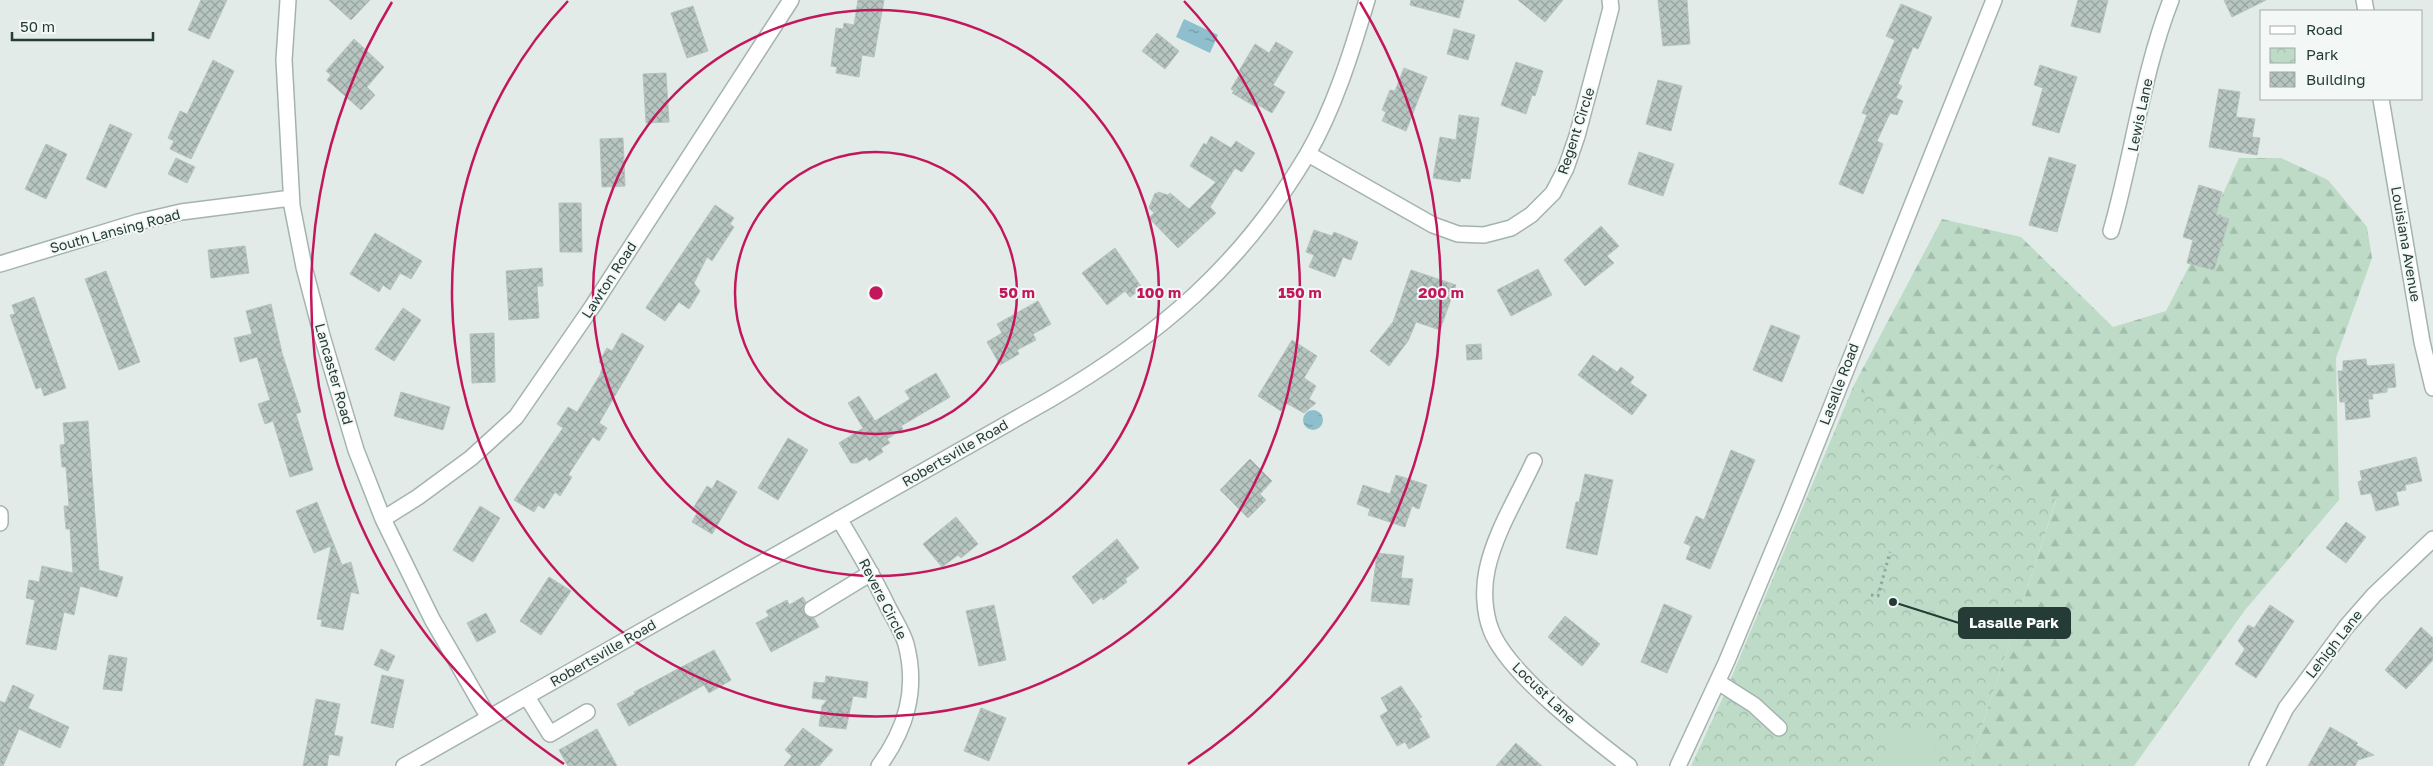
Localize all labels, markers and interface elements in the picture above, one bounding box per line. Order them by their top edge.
scale bar [12,10,154,42]
legend [2260,10,2423,100]
text: 50 m [20,17,55,35]
text: Road [2306,20,2343,38]
text: Park [2306,45,2339,63]
text: Building [2306,70,2366,88]
street label: Lewis Lane [2123,77,2156,153]
street label: Regent Circle [1553,85,1598,177]
street label: Louisiana Avenue [2388,185,2425,303]
street label: South Lansing Road [48,205,182,256]
street label: Lawton Road [578,238,640,321]
text: 50 m [999,283,1035,301]
text: 100 m [1137,283,1181,301]
text: 150 m [1278,283,1322,301]
text: 200 m [1418,283,1464,301]
centre of rings [867,284,885,302]
street label: Lancaster Road [312,321,357,426]
street label: Lasalle Road [1815,341,1862,427]
street label: Robertsville Road [899,415,1011,490]
street label: Revere Circle [856,555,911,642]
street label: Lehigh Lane [2302,606,2365,681]
callout: Lasalle Park [1959,608,2070,638]
text: Lasalle Park [1969,613,2059,631]
street label: Robertsville Road [547,615,659,690]
street label: Locust Lane [1509,658,1580,727]

